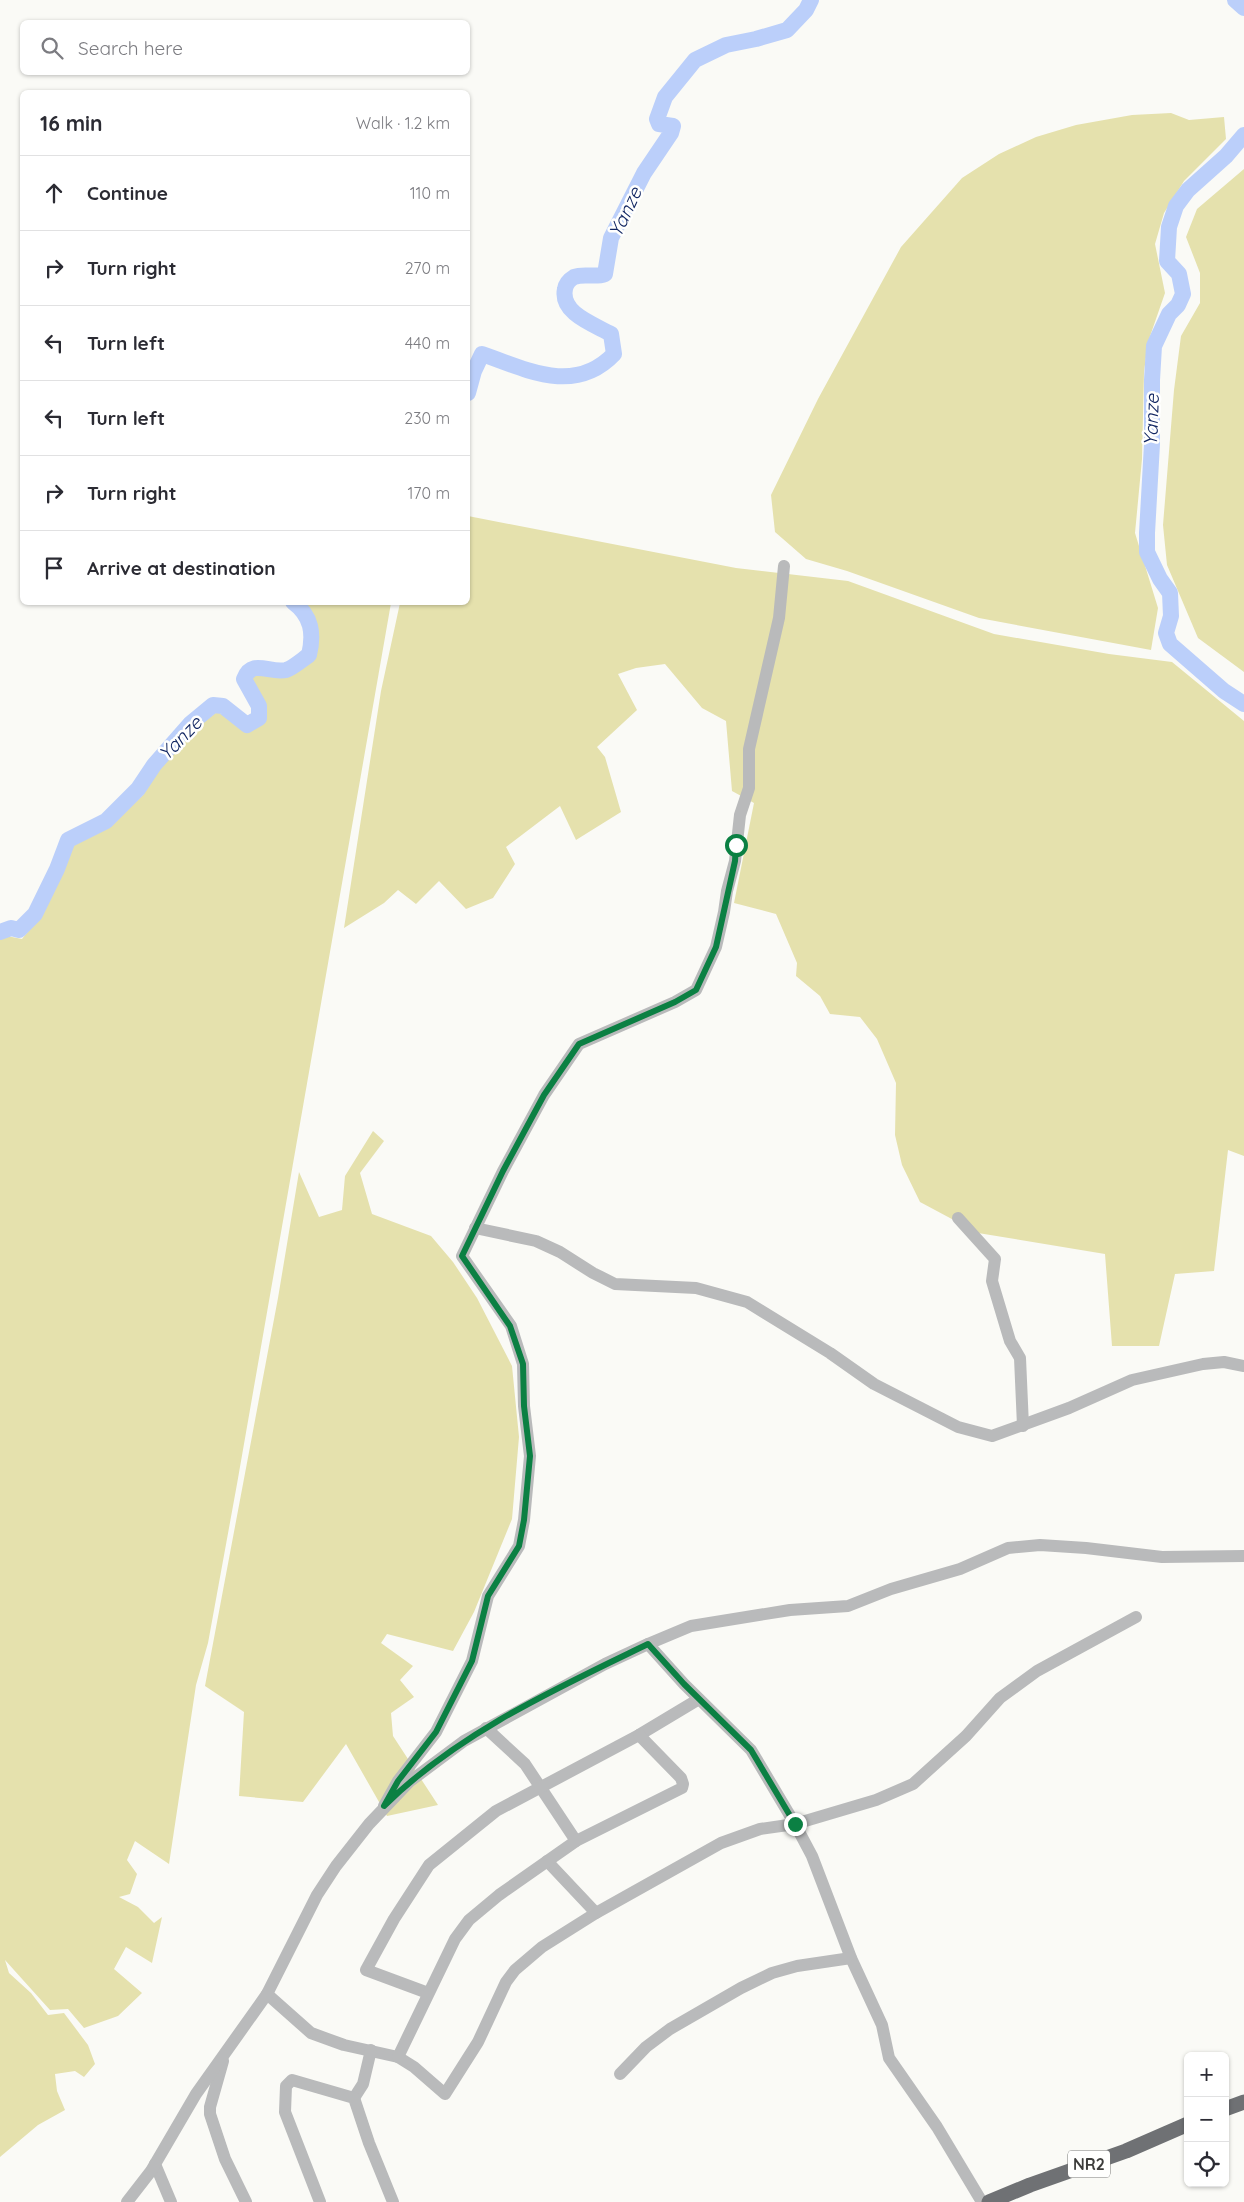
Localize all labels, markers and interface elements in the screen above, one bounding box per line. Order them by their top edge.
search box [20,20,470,75]
icon: search [38,34,66,62]
text: Search here [78,36,183,60]
text: 16 min [40,110,103,136]
text: Walk · 1.2 km [356,113,450,133]
icon: ahead [40,179,68,207]
text: Continue [87,181,168,205]
water label: Yanze [603,182,647,241]
text: 110 m [410,183,450,203]
icon: right [40,254,68,282]
text: Turn right [87,256,176,280]
text: 270 m [405,258,450,278]
icon: left [40,329,68,357]
text: Turn left [87,331,165,355]
text: 440 m [405,333,450,353]
water label: Yanze [1138,392,1164,446]
icon: left [40,404,68,432]
text: Turn left [87,406,165,430]
text: 230 m [404,408,450,428]
icon: right [40,479,68,507]
text: Turn right [87,481,176,505]
text: 170 m [407,483,450,503]
icon: arrive [40,554,68,582]
text: Arrive at destination [87,556,276,580]
water label: Yanze [153,710,208,765]
route start [725,834,748,857]
route end [784,1813,807,1836]
map controls [1184,2052,1229,2187]
button: + [1184,2052,1229,2097]
button: − [1184,2097,1229,2142]
button: locate [1184,2142,1229,2187]
road number: NR2 [1068,2150,1110,2178]

